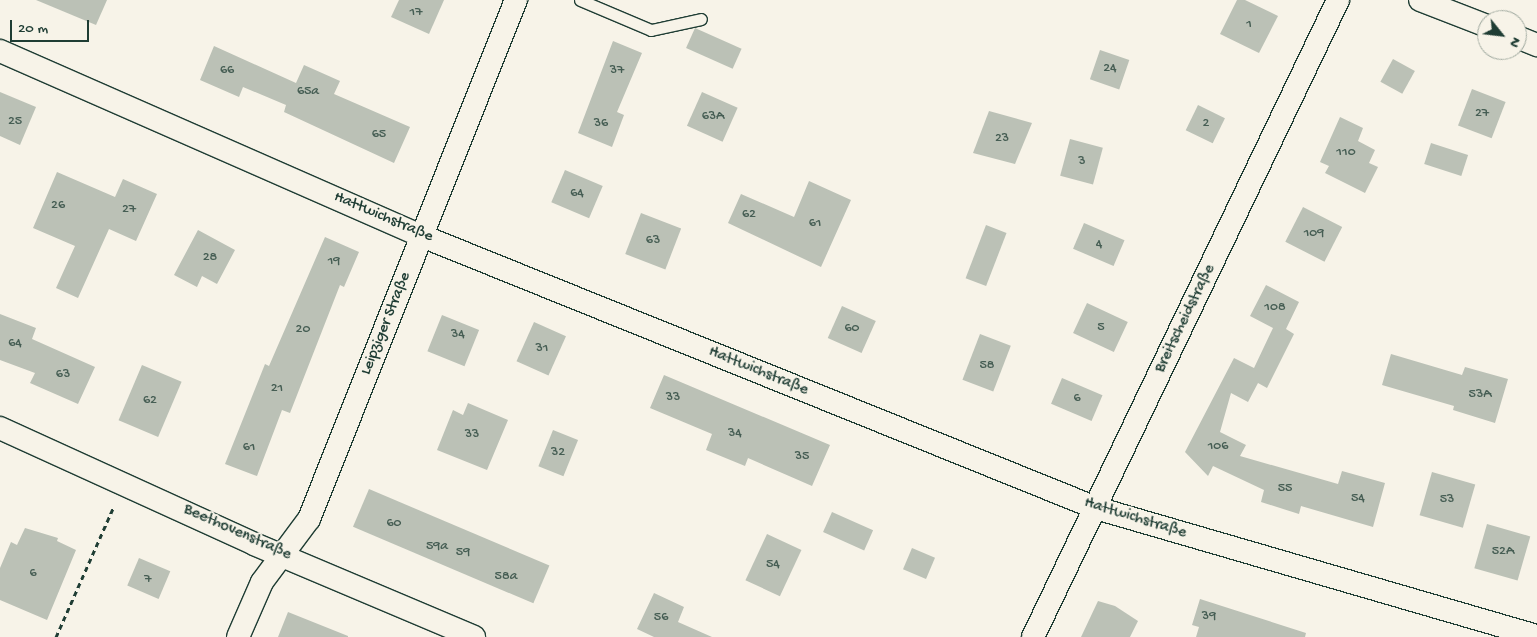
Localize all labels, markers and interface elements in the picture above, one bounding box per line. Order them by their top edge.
house number: 17 [410,5,422,21]
scale bar [12,10,91,42]
north arrow [1477,10,1527,60]
house number: 1 [1246,17,1252,33]
text: 20 m [18,20,48,38]
text: N [1505,34,1524,50]
house number: 24 [1103,61,1117,77]
house number: 66 [220,63,234,79]
house number: 37 [610,63,624,79]
house number: 65a [297,84,319,100]
house number: 27 [1475,106,1489,122]
house number: 63A [702,109,724,125]
house number: 25 [8,114,22,130]
house number: 36 [594,116,608,132]
house number: 2 [1203,116,1209,132]
house number: 65 [372,127,386,143]
house number: 23 [995,131,1009,147]
house number: 110 [1336,145,1356,161]
house number: 3 [1078,154,1086,170]
house number: 64 [570,186,584,202]
street label: Hattwichstraße [330,188,436,248]
house number: 26 [51,198,65,214]
house number: 27 [122,202,136,218]
house number: 62 [742,207,756,223]
house number: 61 [809,216,821,232]
house number: 109 [1304,226,1324,242]
house number: 63 [646,233,660,249]
house number: 4 [1096,237,1102,253]
house number: 28 [203,250,217,266]
house number: 19 [328,254,340,270]
street label: Breitscheidstraße [1151,262,1221,376]
street label: Leipziger Straße [358,270,416,378]
house number: 108 [1264,300,1286,316]
house number: 5 [1097,320,1105,336]
house number: 60 [844,321,860,337]
house number: 20 [296,322,310,338]
house number: 34 [451,327,465,343]
house number: 64 [8,336,22,352]
house number: 31 [536,341,548,357]
street label: Hattwichstraße [705,343,811,401]
house number: 58 [979,358,995,374]
house number: 63 [56,367,70,383]
house number: 21 [271,381,283,397]
house number: 53A [1469,387,1491,403]
house number: 33 [666,390,680,406]
house number: 6 [1073,391,1081,407]
house number: 62 [143,393,157,409]
house number: 34 [728,426,742,442]
house number: 33 [465,427,479,443]
house number: 106 [1208,439,1228,455]
house number: 61 [243,440,255,456]
house number: 32 [551,445,565,461]
house number: 35 [795,449,809,465]
house number: 55 [1278,481,1292,497]
house number: 54 [1351,491,1365,507]
house number: 53 [1440,492,1454,508]
street label: Hattwichstraße [1082,494,1188,544]
street label: Beethovenstraße [180,501,294,565]
house number: 60 [386,516,402,532]
house number: 59a [426,539,448,555]
house number: 52A [1492,544,1514,560]
house number: 59 [456,545,470,561]
house number: 54 [766,557,780,573]
house number: 6 [29,566,37,582]
house number: 58a [495,569,517,585]
house number: 7 [144,572,152,588]
house number: 39 [1202,609,1216,625]
house number: 56 [654,610,668,626]

